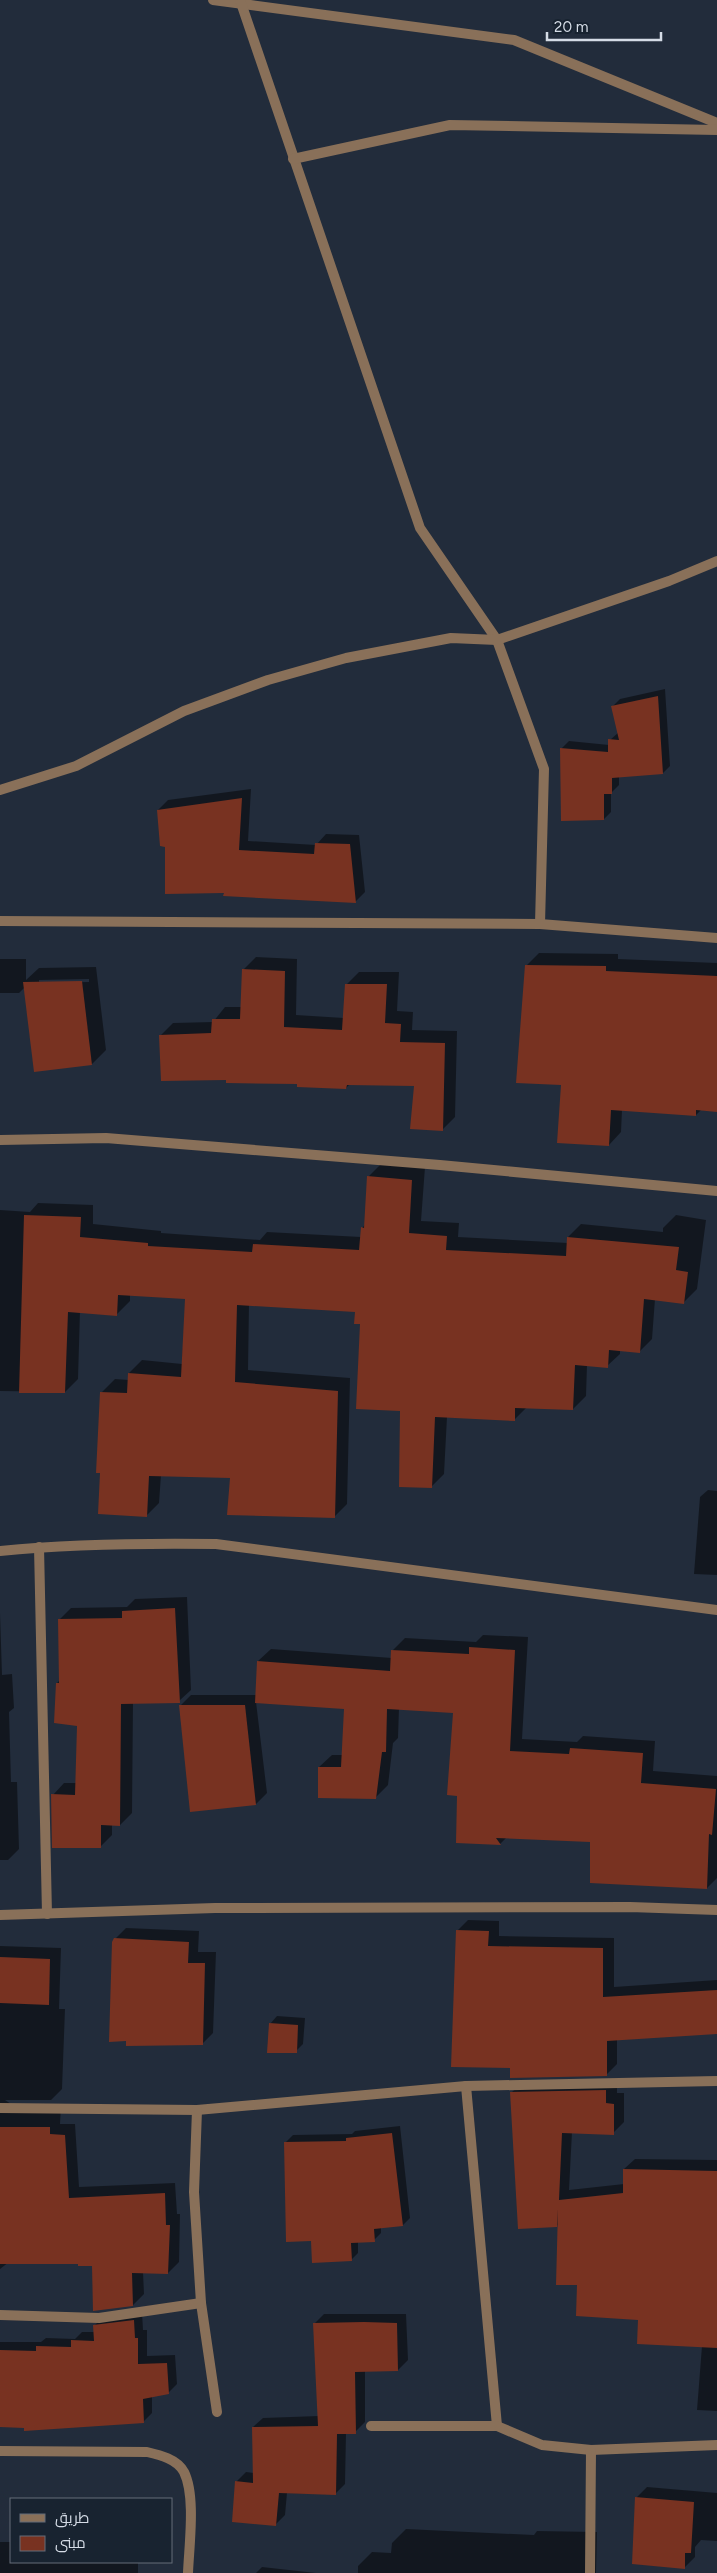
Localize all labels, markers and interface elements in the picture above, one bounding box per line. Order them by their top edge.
scale bar [547,10,661,42]
text: 20 m [554,18,588,36]
legend [10,2498,172,2563]
text: طريق [55,2509,89,2528]
text: مبنى [55,2534,86,2553]

